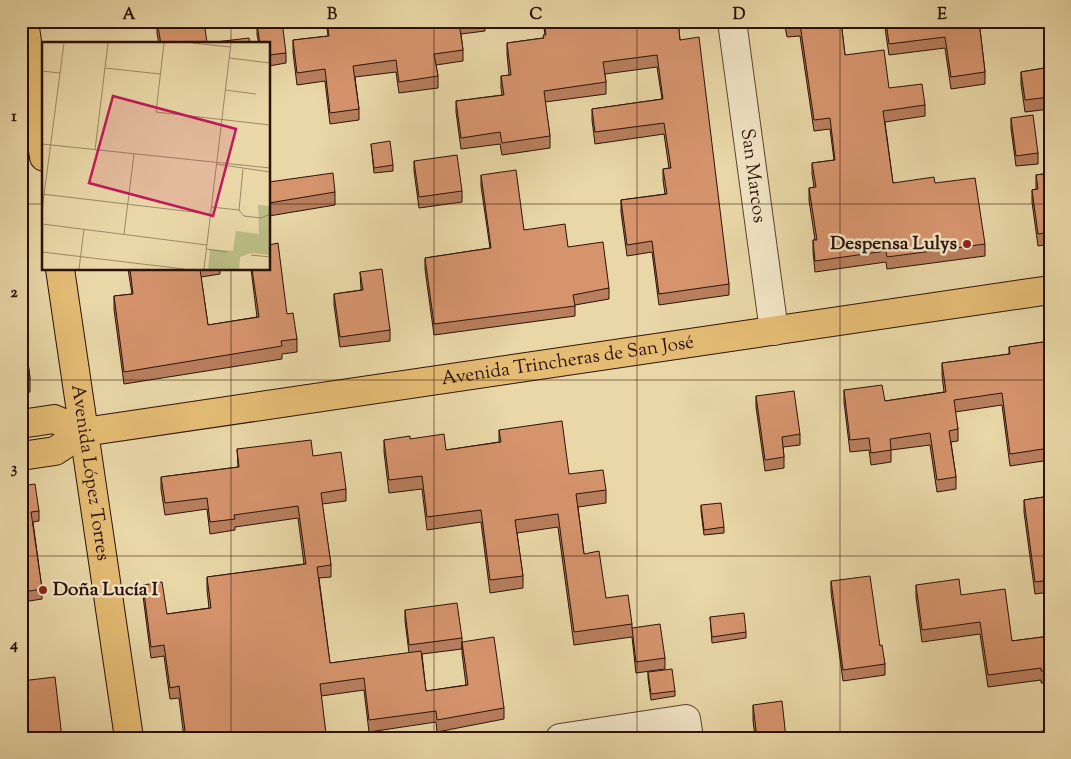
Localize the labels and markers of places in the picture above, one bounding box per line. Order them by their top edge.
place label: Despensa Lulys [830,231,958,258]
marker: Despensa Lulys [961,238,973,250]
place label: Doña Lucía I [53,577,159,604]
marker: Doña Lucía I [37,584,49,596]

